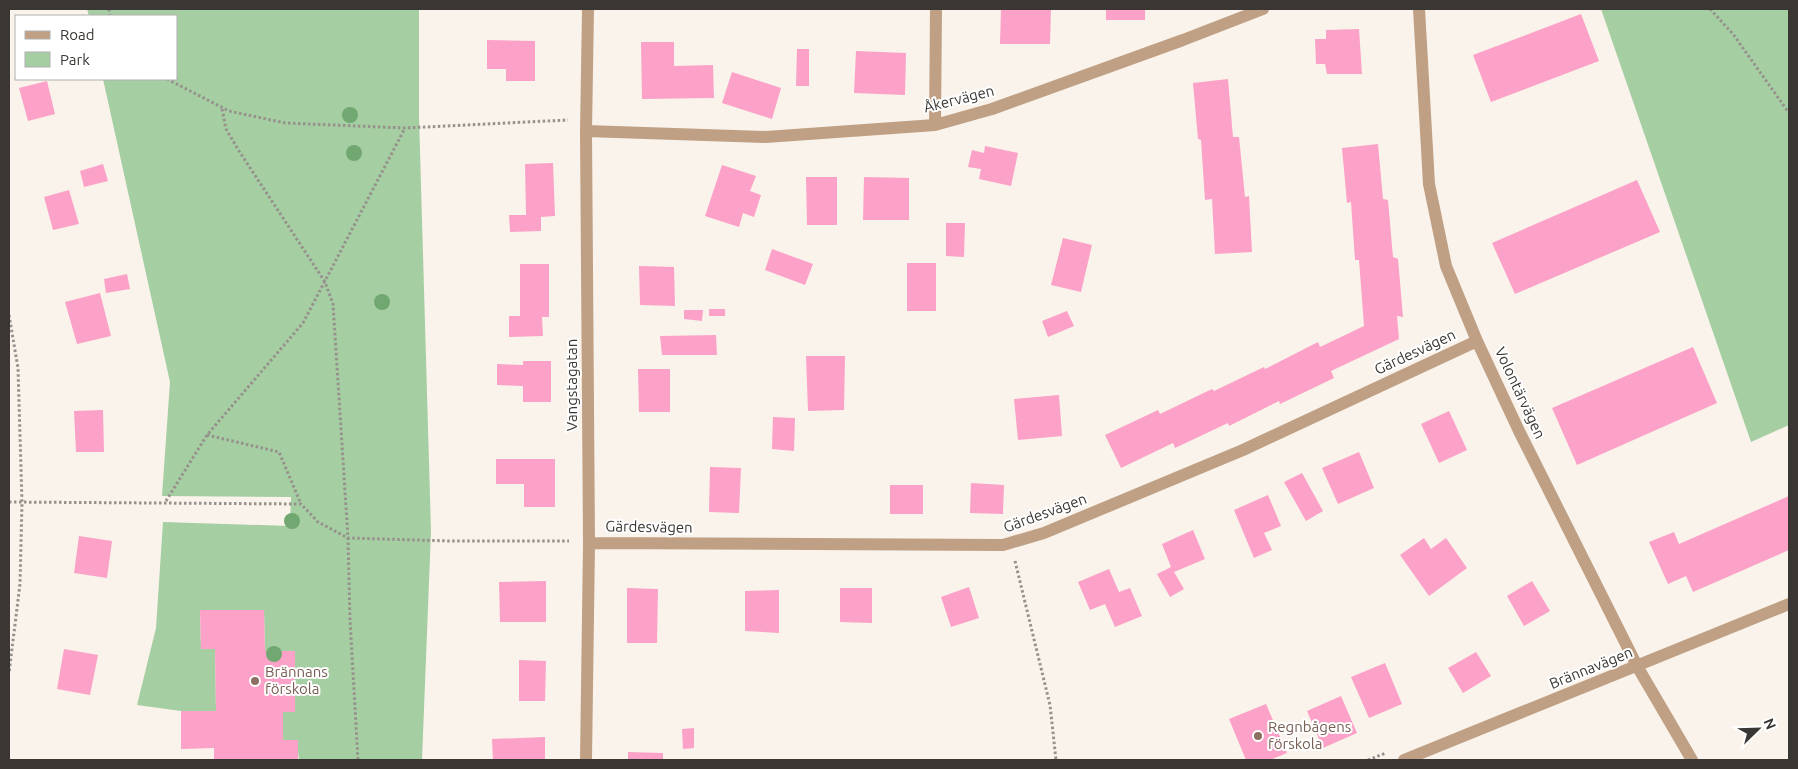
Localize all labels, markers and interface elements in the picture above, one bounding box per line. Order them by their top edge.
legend [15,15,178,80]
text: Road [60,26,95,43]
text: Park [60,51,90,68]
street label: Åkervägen [922,82,996,115]
street label: Gärdesvägen [1372,325,1458,378]
street label: Vangstagatan [563,339,580,431]
street label: Volontärvägen [1492,344,1549,441]
street label: Gärdesvägen [1001,490,1089,535]
street label: Gärdesvägen [605,517,693,536]
street label: Brännavägen [1547,643,1635,692]
place label: Brännans förskola [265,663,328,697]
marker: Brännans förskola [249,675,261,687]
north arrow [1733,704,1783,754]
text: N [1761,716,1779,732]
place label: Regnbågens förskola [1268,718,1351,752]
marker: Regnbågens förskola [1252,730,1264,742]

